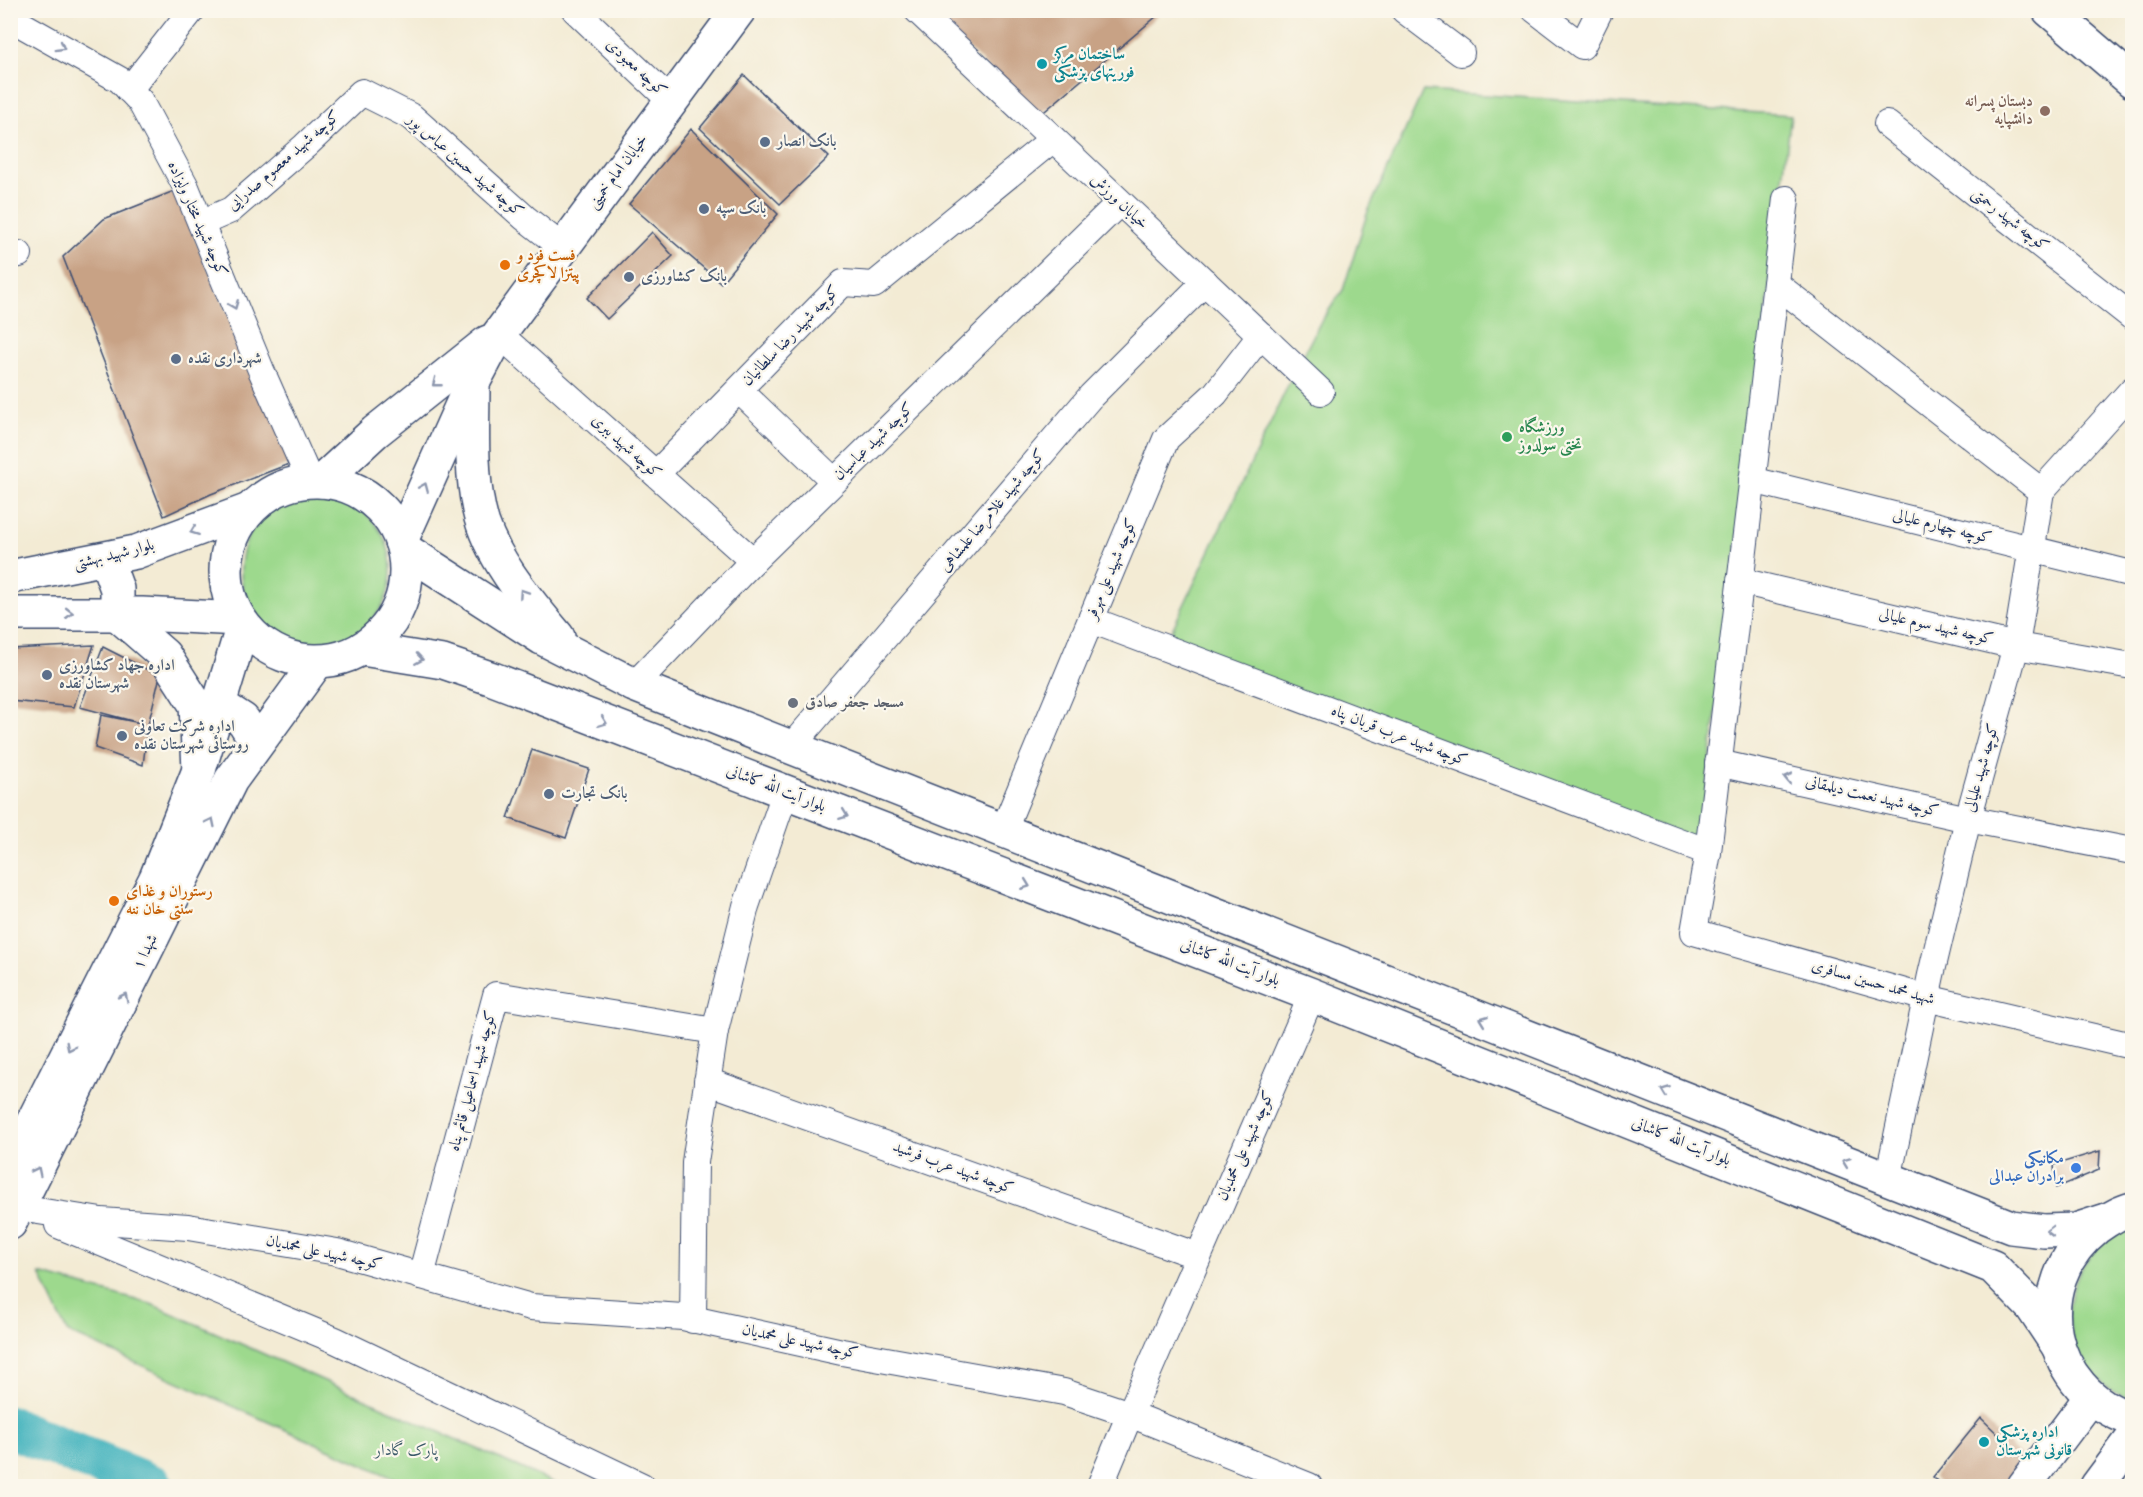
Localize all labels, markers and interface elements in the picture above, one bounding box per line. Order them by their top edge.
street label: کوچه معبودی [601,35,671,101]
one-way arrow [55,40,65,51]
place label: ساختمان مرکز فوریتهای پزشکی [1052,45,1135,83]
marker: ساختمان مرکز فوریتهای پزشکی [1035,57,1049,71]
place label: دبستان پسرانه دانشپایه [1965,92,2033,130]
marker: دبستان پسرانه دانشپایه [2038,104,2052,118]
street label: کوچه شهید معصوم صدرایی [223,106,347,218]
street label: کوچه شهید حسین عباس پور [401,109,527,222]
street label: خیابان امام خمینی [583,131,655,215]
place label: بانک انصار [775,132,836,152]
marker: بانک انصار [758,135,772,149]
street label: کوچه شهید مختار ولیزاده [162,158,232,280]
street label: خیابان ورزش [1086,170,1152,234]
street label: کوچه شهید رحمتی [1967,184,2053,256]
place label: بانک سپه [716,199,766,219]
marker: بانک سپه [697,202,711,216]
place label: فست فود و پیتزا لاکچری [515,246,580,285]
marker: فست فود و پیتزا لاکچری [498,258,512,272]
place label: بانک کشاورزی [641,267,727,287]
marker: بانک کشاورزی [622,270,636,284]
street label: کوچه شهید رضا سلطانیان [738,281,844,391]
one-way arrow [227,298,239,309]
place label: شهرداری نقده [188,349,262,369]
marker: شهرداری نقده [169,352,183,366]
one-way arrow [432,375,443,386]
street label: کوچه شهید عباسیان [830,399,918,485]
street label: کوچه شهید ببری [587,410,665,484]
place label: ورزشگاه تختی سولدوز [1517,416,1582,457]
marker: ورزشگاه تختی سولدوز [1500,430,1514,444]
street label: کوچه شهید غلامرضا علمشاهی [936,445,1050,577]
one-way arrow [417,482,429,493]
street label: کوچه چهارم علیالی [1890,505,1994,552]
street label: کوچه شهید علی مهرفر [1081,516,1142,624]
one-way arrow [189,523,200,536]
street label: بلوار شهید بهشتی [72,535,156,575]
one-way arrow [518,589,530,599]
street label: کوچه شهید سوم علیالی [1876,604,1995,653]
one-way arrow [64,607,73,619]
one-way arrow [415,652,424,664]
place label: اداره جهاد کشاورزی شهرستان نقده [59,656,175,694]
marker: اداره جهاد کشاورزی شهرستان نقده [40,668,54,682]
place label: مسجد جعفر صادق [805,693,904,713]
marker: مسجد جعفر صادق [786,696,800,710]
street label: کوچه شهید عرب قربان پناه [1328,701,1470,772]
one-way arrow [597,715,608,727]
place label: اداره شرکت تعاونی روستائی شهرستان نقده [133,717,249,755]
street label: کوچه شهید علیالی [1960,721,2004,815]
marker: اداره شرکت تعاونی روستائی شهرستان نقده [115,729,129,743]
street label: بلوار آیت الله کاشانی [723,757,830,817]
one-way arrow [1783,772,1793,785]
street label: کوچه شهید نعمت دیلمقانی [1803,772,1941,822]
place label: بانک تجارت [561,784,627,804]
marker: بانک تجارت [542,787,556,801]
one-way arrow [838,808,849,821]
one-way arrow [203,817,215,828]
one-way arrow [1020,878,1031,890]
place label: رستوران و غذای سنتی خان ننه [126,882,213,921]
marker: رستوران و غذای سنتی خان ننه [107,894,121,908]
street label: شهدا ۱ [129,931,163,973]
street label: بلوار آیت الله کاشانی [1177,931,1284,991]
street label: شهید محمد حسین مسافری [1809,956,1937,1010]
one-way arrow [117,992,128,1003]
street label: کوچه شهید اسماعیل قائم پناه [445,1008,504,1154]
one-way arrow [1479,1015,1490,1027]
one-way arrow [66,1041,78,1052]
one-way arrow [1660,1086,1671,1098]
street label: کوچه شهید علی محمدیان [1213,1088,1279,1204]
street label: بلوار آیت الله کاشانی [1628,1109,1735,1171]
street label: کوچه شهید عرب فرشید [890,1137,1016,1199]
place label: مکانیکی برادران عبدالی [1988,1149,2064,1187]
one-way arrow [1842,1157,1852,1170]
marker: مکانیکی برادران عبدالی [2069,1161,2083,1175]
one-way arrow [30,1167,41,1178]
one-way arrow [2045,1225,2054,1237]
street label: کوچه شهید علی محمدیان [264,1231,384,1275]
street label: کوچه شهید علی محمدیان [740,1320,860,1364]
place label: اداره پزشکی قانونی شهرستان [1996,1423,2072,1461]
marker: اداره پزشکی قانونی شهرستان [1977,1435,1991,1449]
park label: پارک گادار [373,1440,438,1461]

